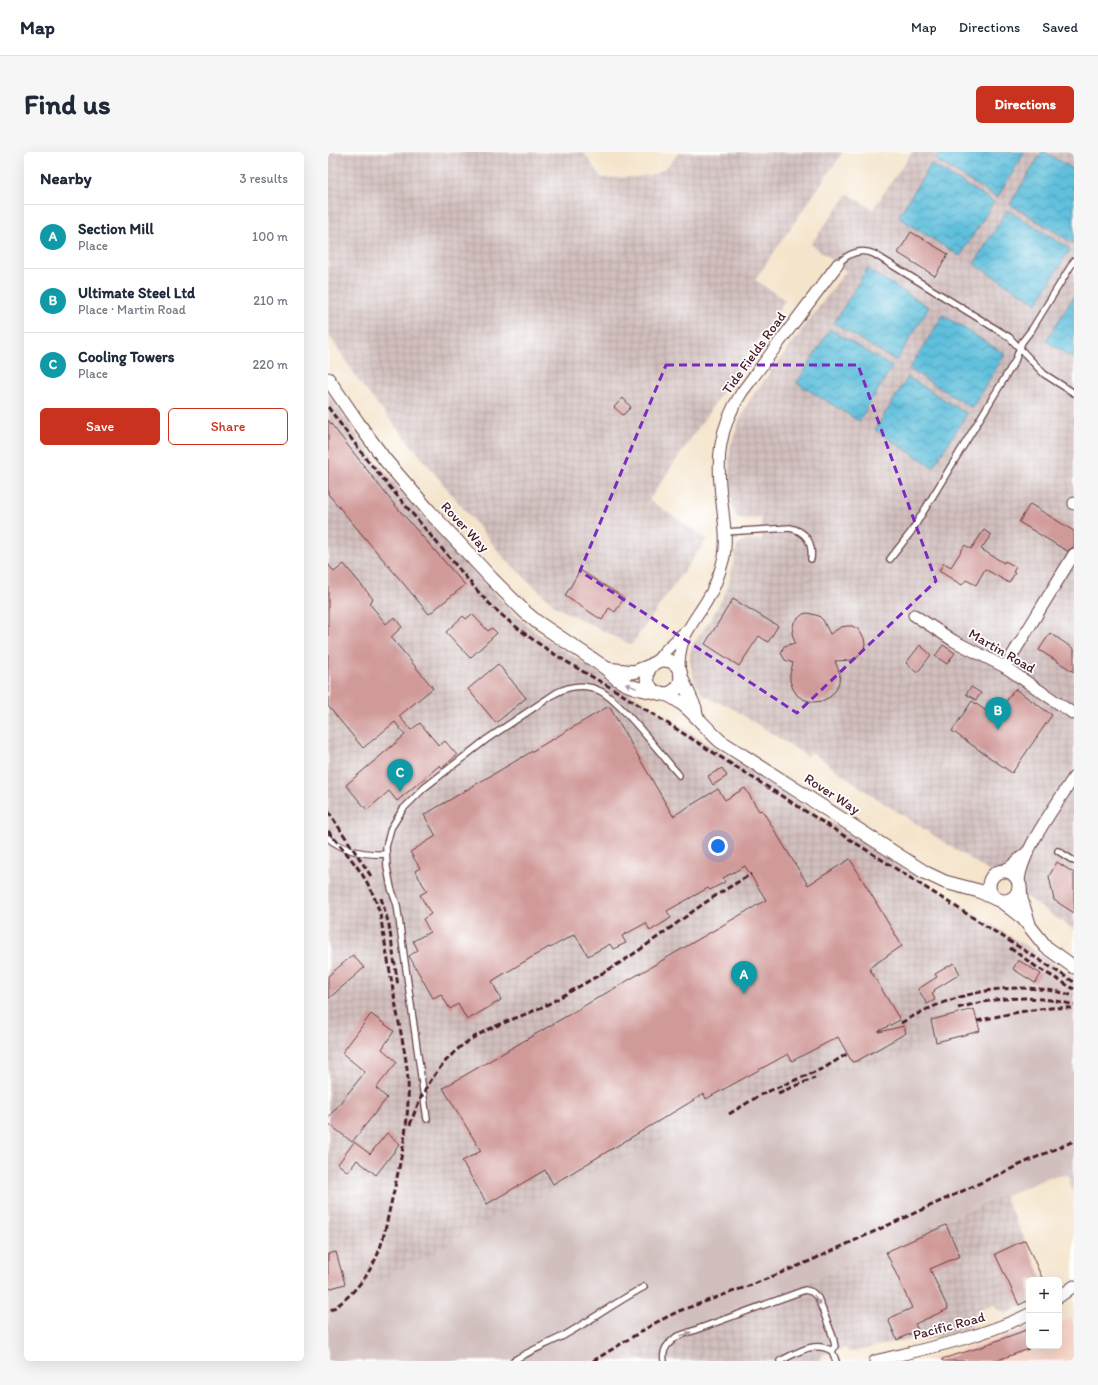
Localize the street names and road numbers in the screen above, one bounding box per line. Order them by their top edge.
street label: Tide Fields Road [718,308,790,398]
street label: Rover Way [437,498,493,556]
street label: Martin Road [966,625,1039,677]
street label: Rover Way [801,770,863,818]
street label: Pacific Road [911,1308,987,1344]

